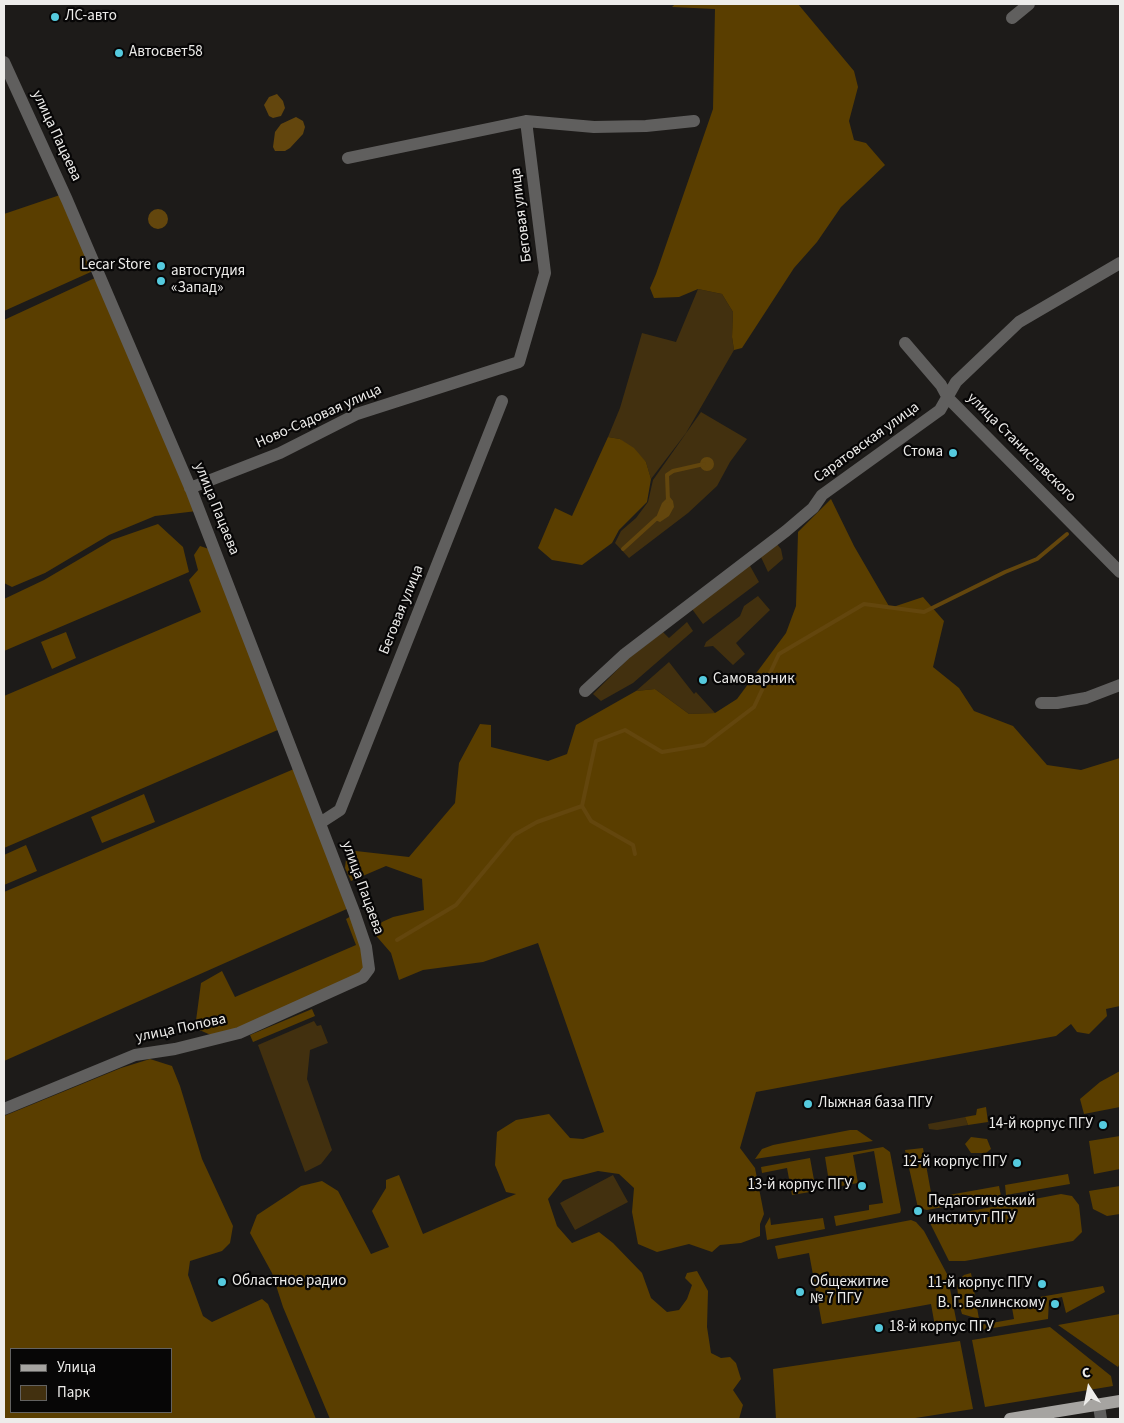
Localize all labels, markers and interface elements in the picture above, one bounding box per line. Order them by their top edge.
place label: ЛС-авто [65,8,117,26]
marker: ЛС-авто [49,11,61,23]
place label: Автосвет58 [129,44,203,62]
marker: Автосвет58 [113,47,125,59]
street label: улица Пацаева [27,88,85,184]
street label: Беговая улица [507,167,537,263]
place label: Lecar Store [81,257,151,275]
marker: Lecar Store [155,260,167,272]
place label: автостудия «Запад» [171,263,245,298]
marker: автостудия «Запад» [155,275,167,287]
street label: Ново-Садовая улица [253,381,385,453]
street label: улица Станиславского [962,389,1080,507]
street label: Саратовская улица [811,399,923,487]
place label: Стома [903,444,943,462]
marker: Стома [947,447,959,459]
street label: улица Пацаева [189,460,243,558]
street label: Беговая улица [376,563,428,657]
place label: Самоварник [713,671,795,689]
marker: Самоварник [697,674,709,686]
street label: улица Пацаева [337,839,387,937]
street label: улица Попова [134,1011,228,1047]
place label: Лыжная база ПГУ [818,1095,932,1113]
marker: Лыжная база ПГУ [802,1098,814,1110]
place label: 14-й корпус ПГУ [988,1116,1093,1134]
marker: 14-й корпус ПГУ [1097,1119,1109,1131]
place label: 12-й корпус ПГУ [902,1154,1007,1172]
marker: 12-й корпус ПГУ [1011,1157,1023,1169]
place label: 13-й корпус ПГУ [747,1177,852,1195]
marker: 13-й корпус ПГУ [856,1180,868,1192]
place label: Педагогический институт ПГУ [928,1193,1035,1228]
marker: Педагогический институт ПГУ [912,1205,924,1217]
place label: Областное радио [232,1273,346,1291]
place label: Общежитие № 7 ПГУ [810,1274,889,1309]
place label: 11-й корпус ПГУ [927,1275,1032,1293]
marker: Областное радио [216,1276,228,1288]
marker: 11-й корпус ПГУ [1036,1278,1048,1290]
marker: Общежитие № 7 ПГУ [794,1286,806,1298]
place label: В. Г. Белинскому [938,1295,1045,1313]
marker: В. Г. Белинскому [1049,1298,1061,1310]
place label: 18-й корпус ПГУ [889,1319,994,1337]
marker: 18-й корпус ПГУ [873,1322,885,1334]
legend [10,1348,172,1413]
text: Улица [57,1357,96,1378]
north arrow [1064,1363,1114,1413]
text: С [1080,1363,1092,1384]
text: Парк [57,1382,90,1403]

